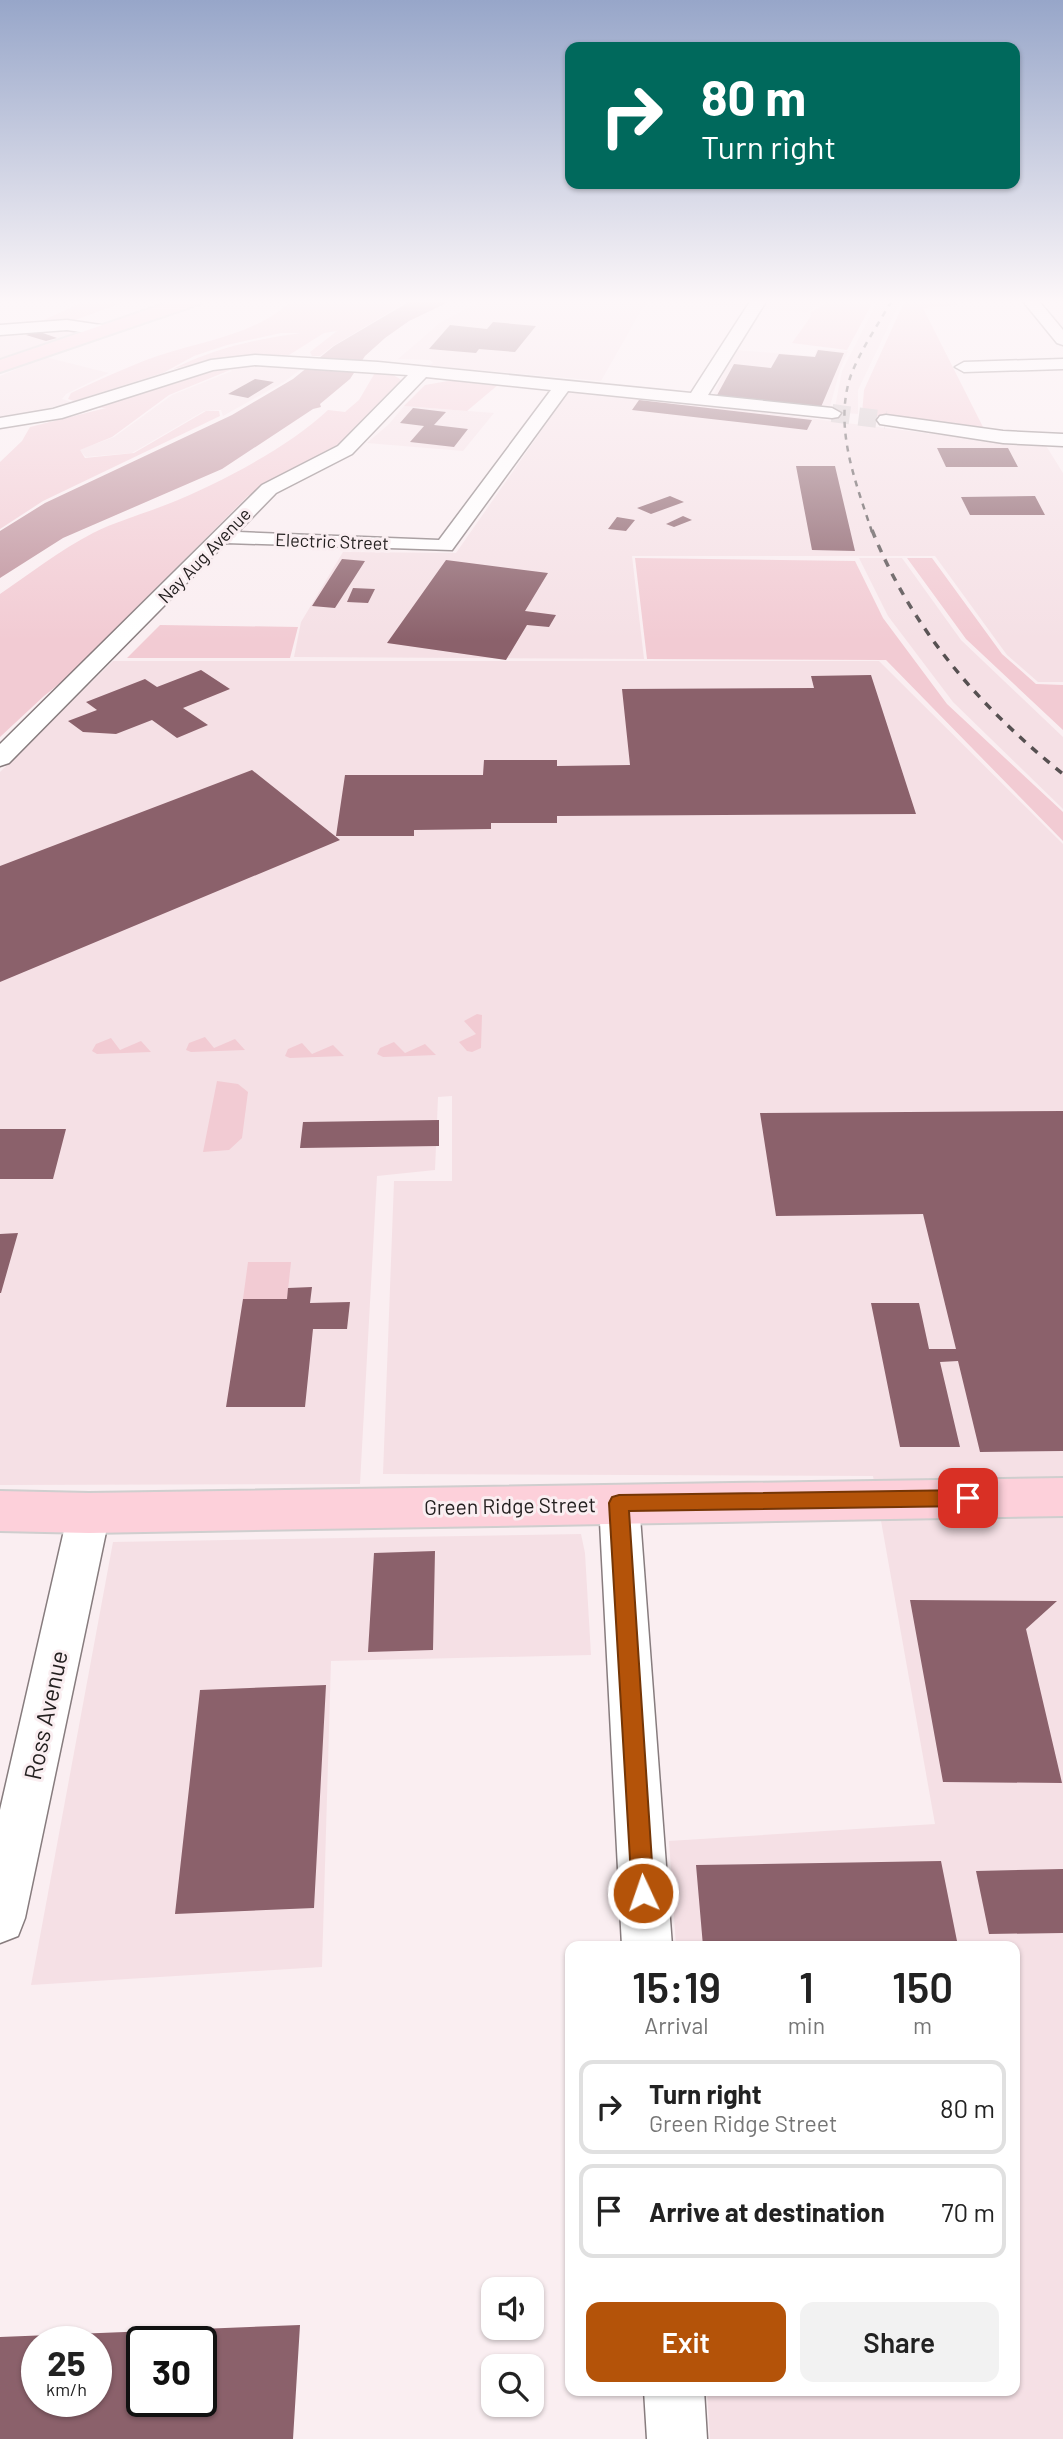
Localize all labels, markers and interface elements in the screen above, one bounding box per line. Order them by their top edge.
text: 80 m [701,67,806,126]
icon: right [586,70,677,161]
text: Turn right [701,127,836,165]
street label: Nay Aug Avenue [153,503,255,607]
street label: Electric Street [275,528,389,554]
pin [938,1468,998,1528]
icon: arrive [949,1479,987,1517]
street label: Green Ridge Street [424,1491,596,1519]
street label: Ross Avenue [17,1648,73,1782]
position arrow [606,1856,680,1930]
text: 15:19 [632,1961,721,2011]
text: 1 [799,1961,814,2011]
text: 150 [892,1961,953,2011]
text: Arrival [644,2011,709,2039]
text: min [788,2011,825,2039]
text: m [913,2011,932,2039]
text: Turn right [649,2078,762,2109]
icon: right [590,2088,628,2126]
text: 80 m [940,2092,995,2123]
text: Green Ridge Street [649,2109,837,2137]
icon: arrive [590,2192,628,2230]
text: Arrive at destination [649,2196,885,2227]
text: 70 m [941,2196,995,2227]
map controls [481,2277,544,2417]
button: sound [481,2277,544,2340]
button: Exit [586,2302,786,2382]
button: Share [800,2302,999,2382]
speed limit sign: 30 [126,2326,217,2417]
text: 25 [47,2341,86,2383]
button: search [481,2354,544,2417]
text: km/h [46,2378,87,2400]

